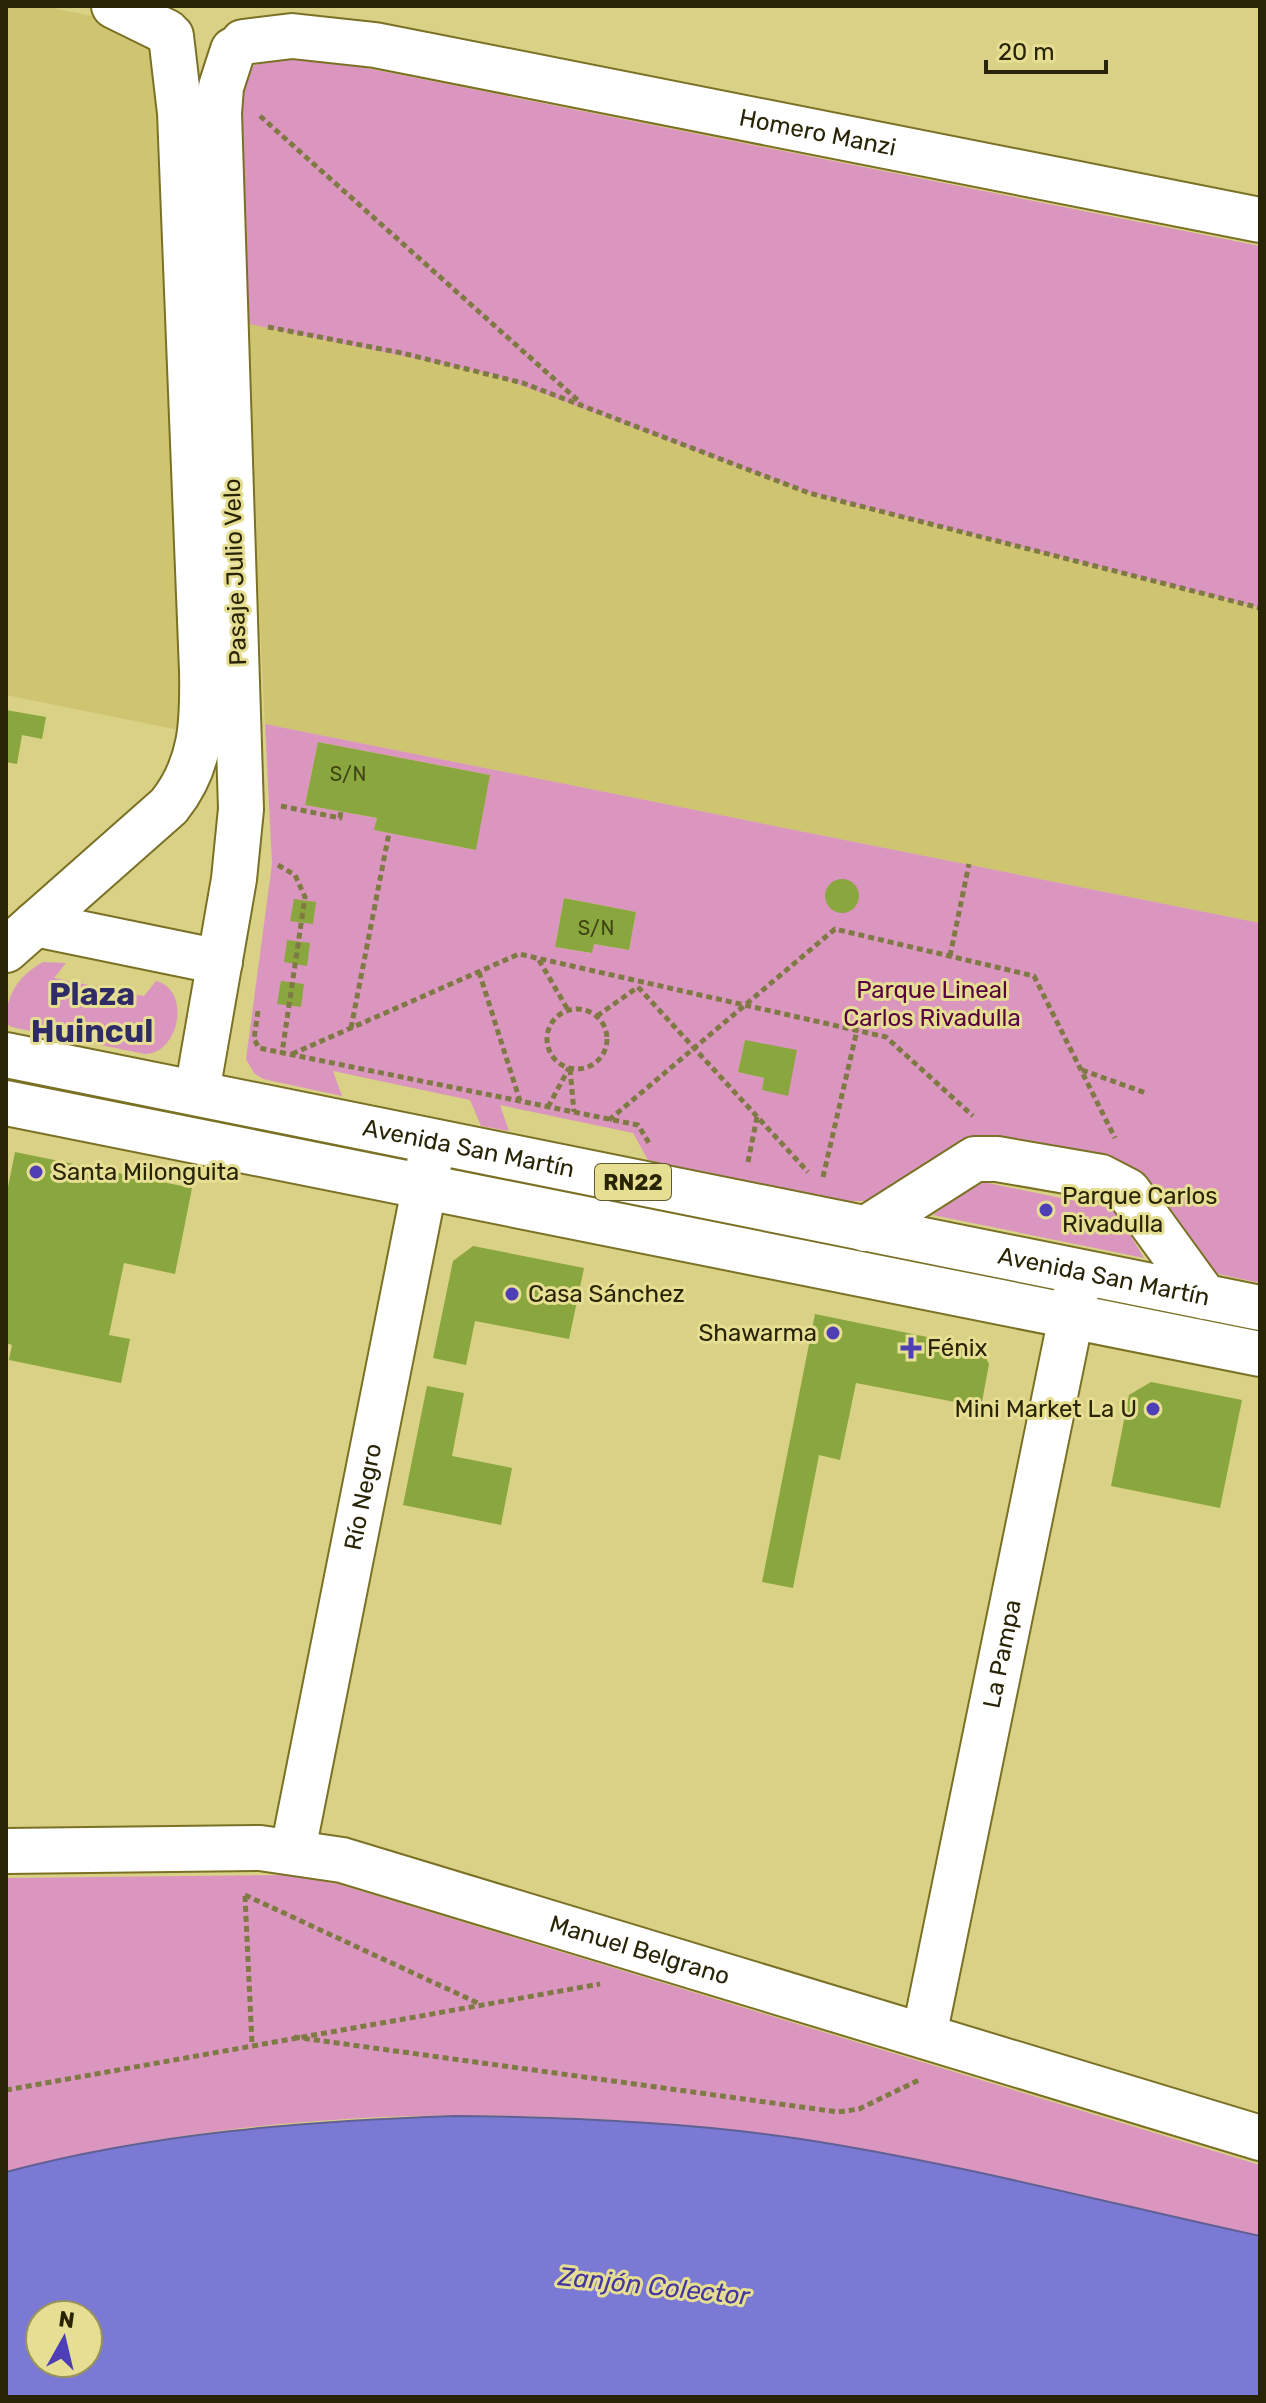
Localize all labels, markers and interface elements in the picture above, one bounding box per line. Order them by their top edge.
scale bar [986,24,1106,74]
text: 20 m [998,38,1055,66]
street label: Homero Manzi [737,103,898,162]
street label: Pasaje Julio Velo [218,478,252,666]
house number: S/N [330,762,366,786]
house number: S/N [578,916,614,940]
district label: Plaza Huincul [31,975,153,1050]
park label: Parque Lineal Carlos Rivadulla [843,976,1021,1032]
street label: Avenida San Martín [360,1113,577,1183]
place label: Santa Milonguita [52,1158,239,1186]
marker: Santa Milonguita [27,1163,45,1181]
road number: RN22 [595,1164,671,1200]
place label: Parque Carlos Rivadulla [1062,1182,1218,1238]
marker: Parque Carlos Rivadulla [1037,1201,1055,1219]
street label: Avenida San Martín [996,1241,1212,1312]
place label: Casa Sánchez [528,1280,685,1308]
marker: Casa Sánchez [503,1285,521,1303]
place label: Shawarma [698,1319,817,1347]
marker: Shawarma [824,1324,842,1342]
place label: Fénix [927,1334,988,1362]
marker: Fénix [902,1339,920,1357]
place label: Mini Market La U [955,1395,1137,1423]
marker: Mini Market La U [1144,1400,1162,1418]
street label: Río Negro [339,1441,387,1553]
street label: La Pampa [977,1597,1027,1711]
street label: Manuel Belgrano [546,1910,733,1991]
water label: Zanjón Colector [556,2261,752,2312]
north arrow [24,2299,104,2379]
text: N [57,2305,76,2334]

